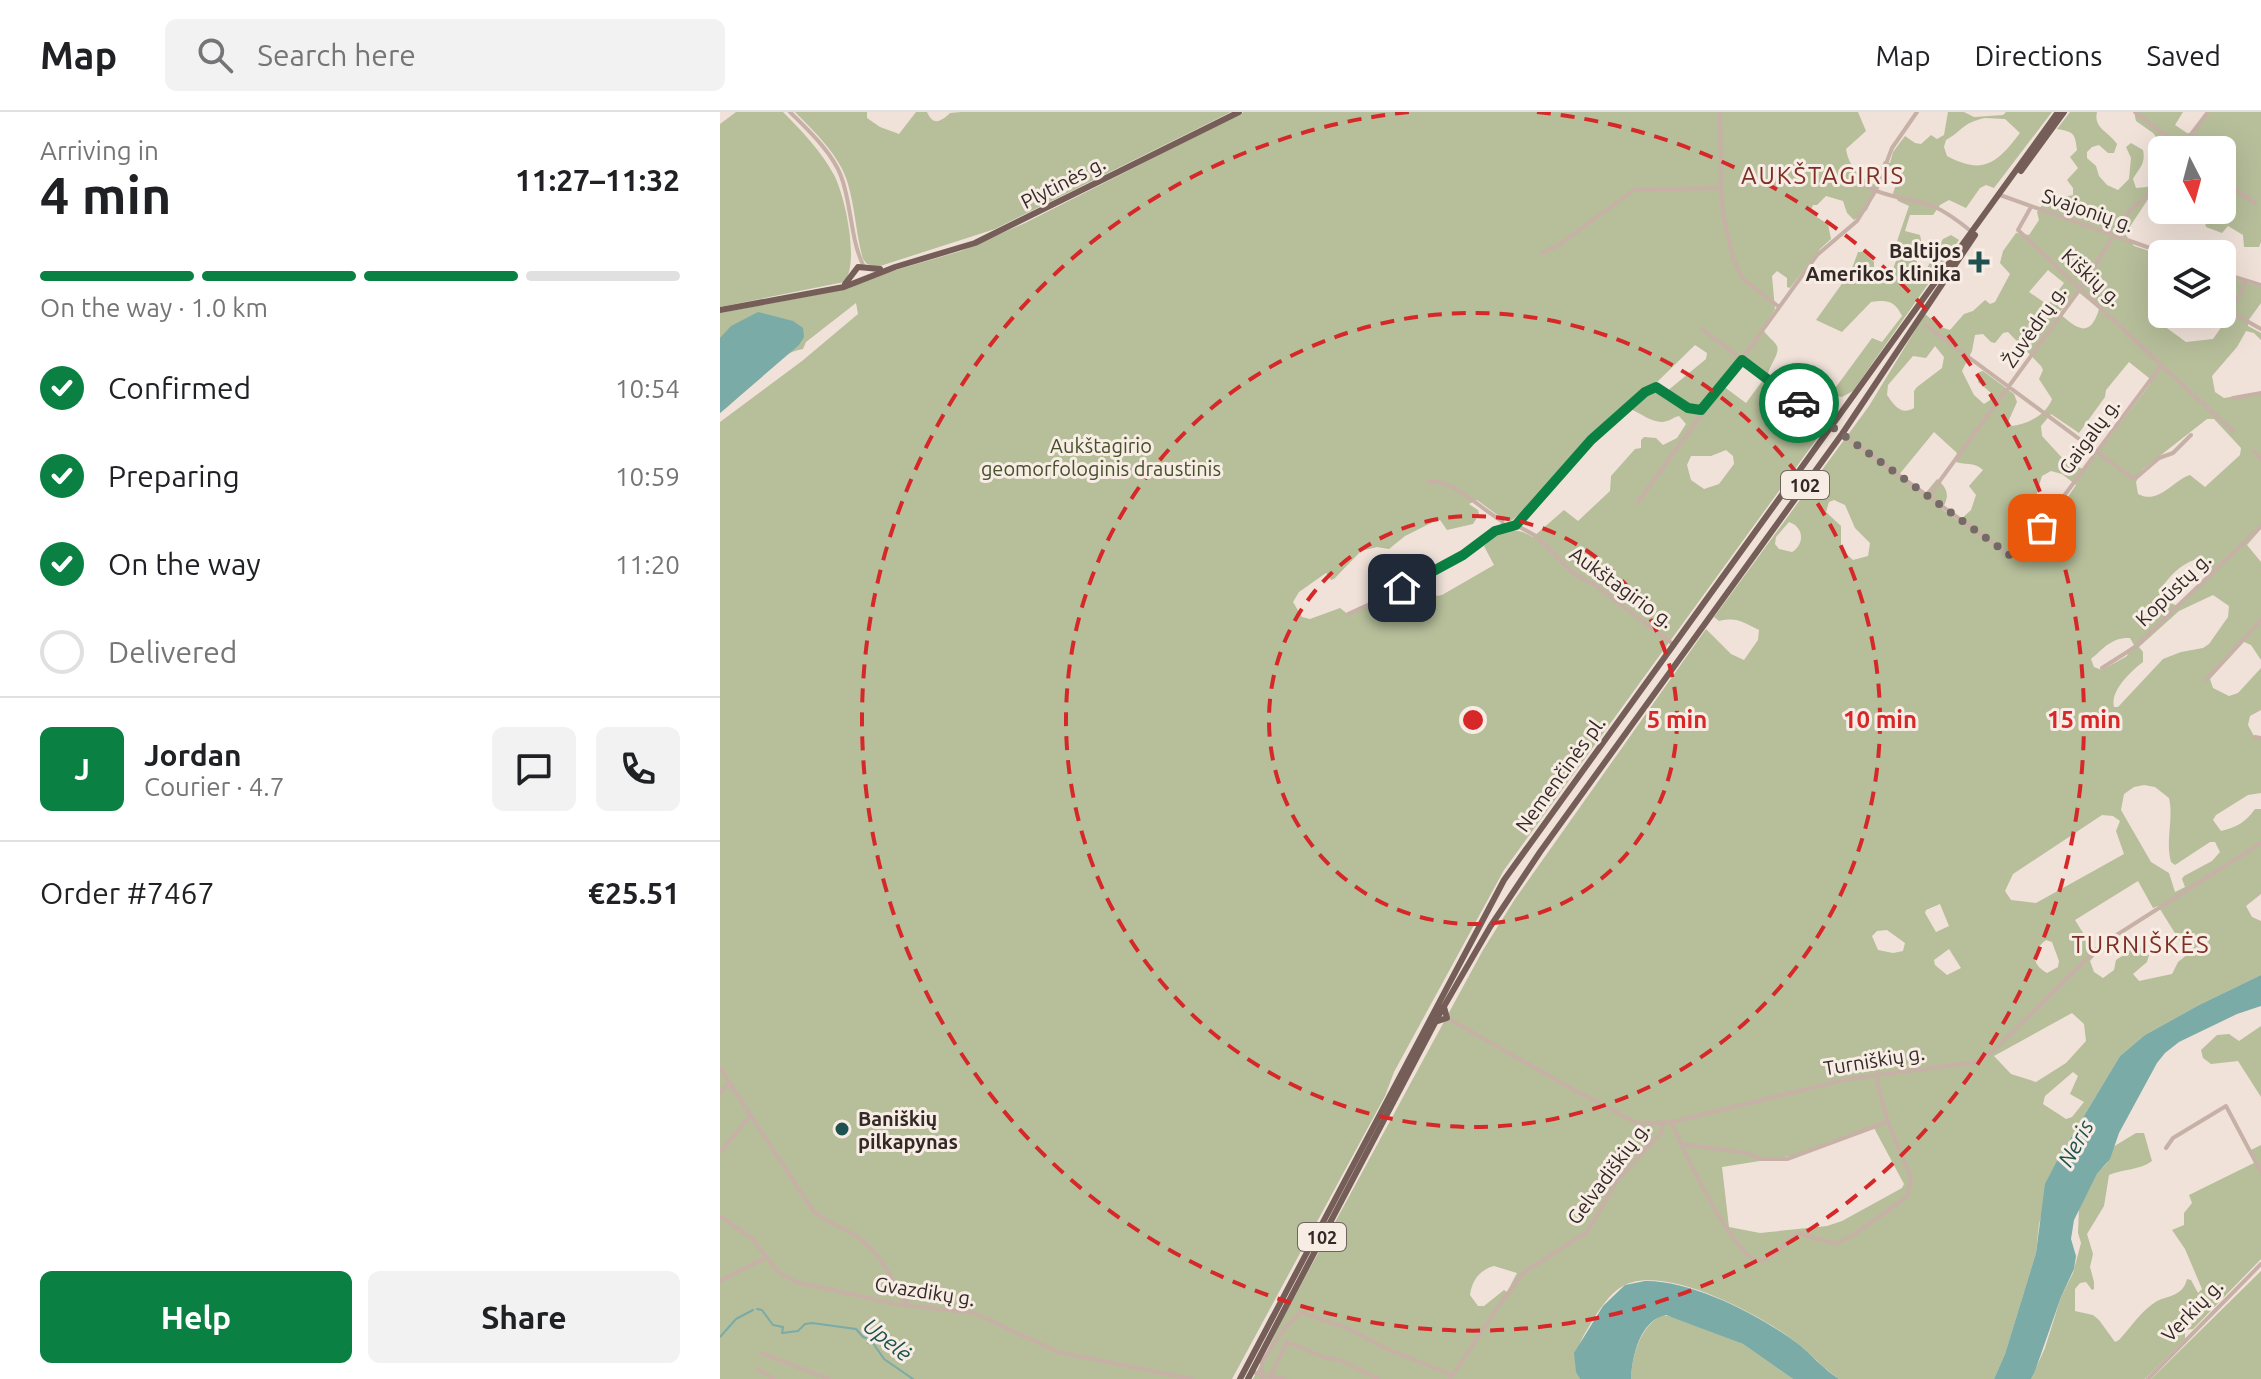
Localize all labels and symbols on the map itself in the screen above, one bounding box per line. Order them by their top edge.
north arrow [2148,136,2236,224]
street label: Plytinės g. [1017,151,1109,213]
district label: AUKŠTAGIRIS [1741,161,1905,189]
street label: Svajonių g. [2039,184,2137,236]
place label: Baltijos Amerikos klinika [1806,239,1961,285]
street label: Kiškių g. [2057,244,2127,310]
marker: Baltijos Amerikos klinika [1968,251,1990,273]
street label: Žuvėdrų g. [1997,280,2071,372]
courier [1759,363,1839,443]
street label: Gaigalų g. [2054,394,2124,478]
park label: Aukštagirio geomorfologinis draustinis [981,434,1221,480]
road number: 102 [1781,471,1829,499]
pin [2008,494,2076,562]
street label: Aukštagirio g. [1566,542,1678,632]
street label: Kopūstų g. [2131,547,2215,631]
pin [1368,554,1436,622]
centre of rings [1459,706,1487,734]
text: 5 min [1647,706,1707,733]
text: 10 min [1843,706,1917,733]
text: 15 min [2047,706,2121,733]
street label: Nemenčinės pl. [1510,712,1610,836]
district label: TURNIŠKĖS [2071,930,2211,958]
street label: Turniškių g. [1822,1041,1926,1079]
place label: Baniškių pilkapynas [858,1107,958,1153]
water label: Neris [2052,1115,2098,1171]
street label: Gelvadiškių g. [1562,1117,1654,1229]
marker: Baniškių pilkapynas [833,1120,851,1138]
road number: 102 [1298,1223,1346,1251]
street label: Gvazdikų g. [873,1272,977,1310]
street label: Verkių g. [2157,1274,2227,1346]
water label: Upelė [859,1312,917,1366]

